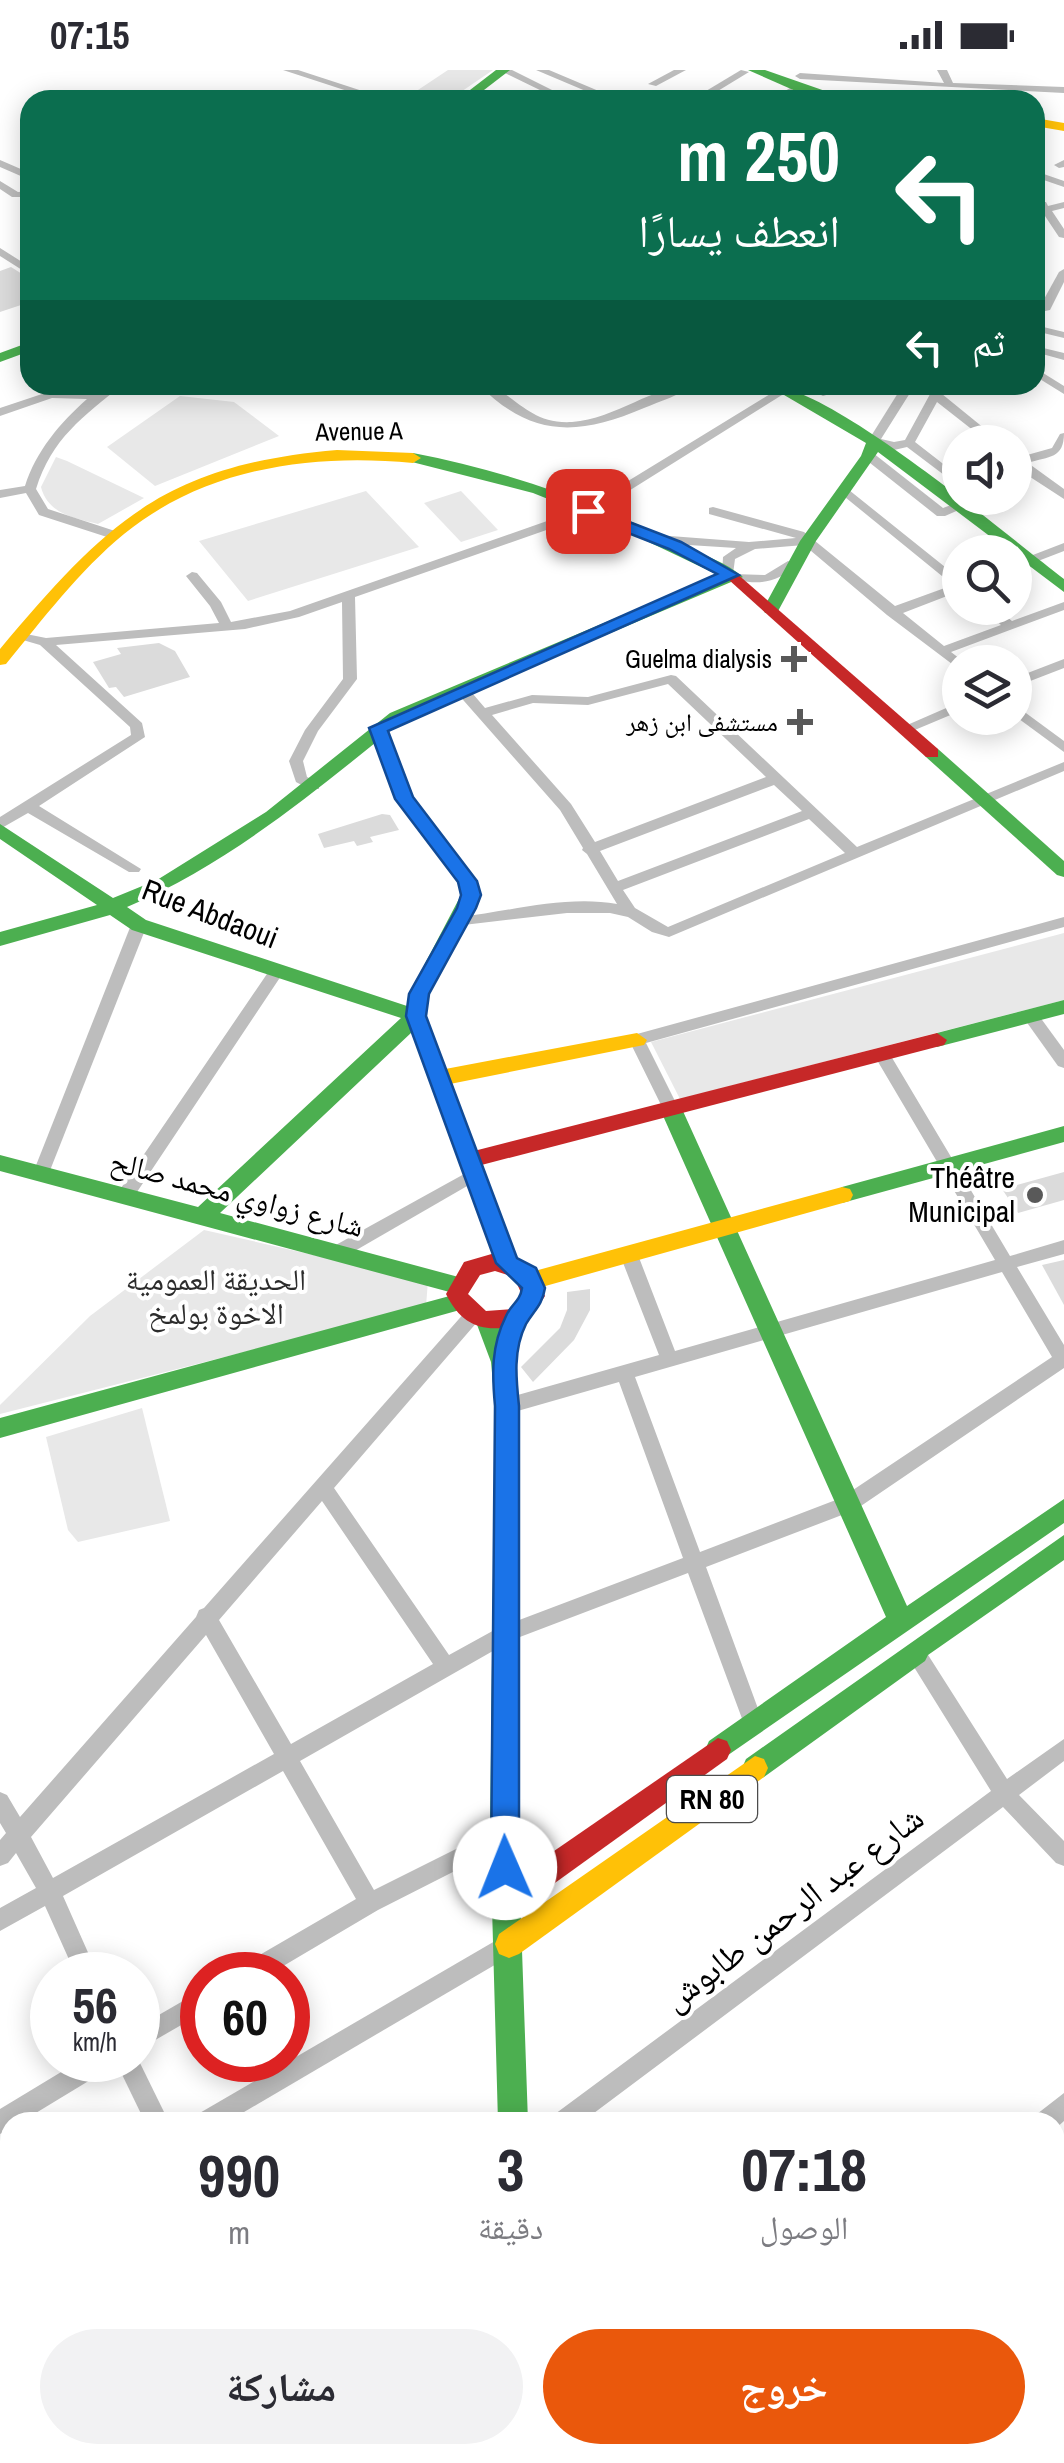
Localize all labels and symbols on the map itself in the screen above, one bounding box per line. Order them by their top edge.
street label: Avenue A [314,413,403,449]
pin [546,469,631,554]
place label: Guelma dialysis [625,642,772,676]
marker: Guelma dialysis [781,646,807,672]
place label: مستشفى ابن زهر [625,705,778,739]
marker: مستشفى ابن زهر [787,709,813,735]
street label: Rue Abdaoui [137,869,284,957]
street label: شارع زواوي محمد صالح [105,1140,368,1251]
place label: Théâtre Municipal [908,1157,1015,1231]
marker: Théâtre Municipal [1024,1184,1046,1206]
park label: الحديقة العمومية الاخوة بولمخ [126,1259,306,1333]
road number: RN 80 [667,1776,757,1822]
street label: شارع عبد الرحمن طابوش [653,1794,933,2021]
position arrow [453,1816,557,1920]
speed limit sign: 60 [180,1952,310,2082]

